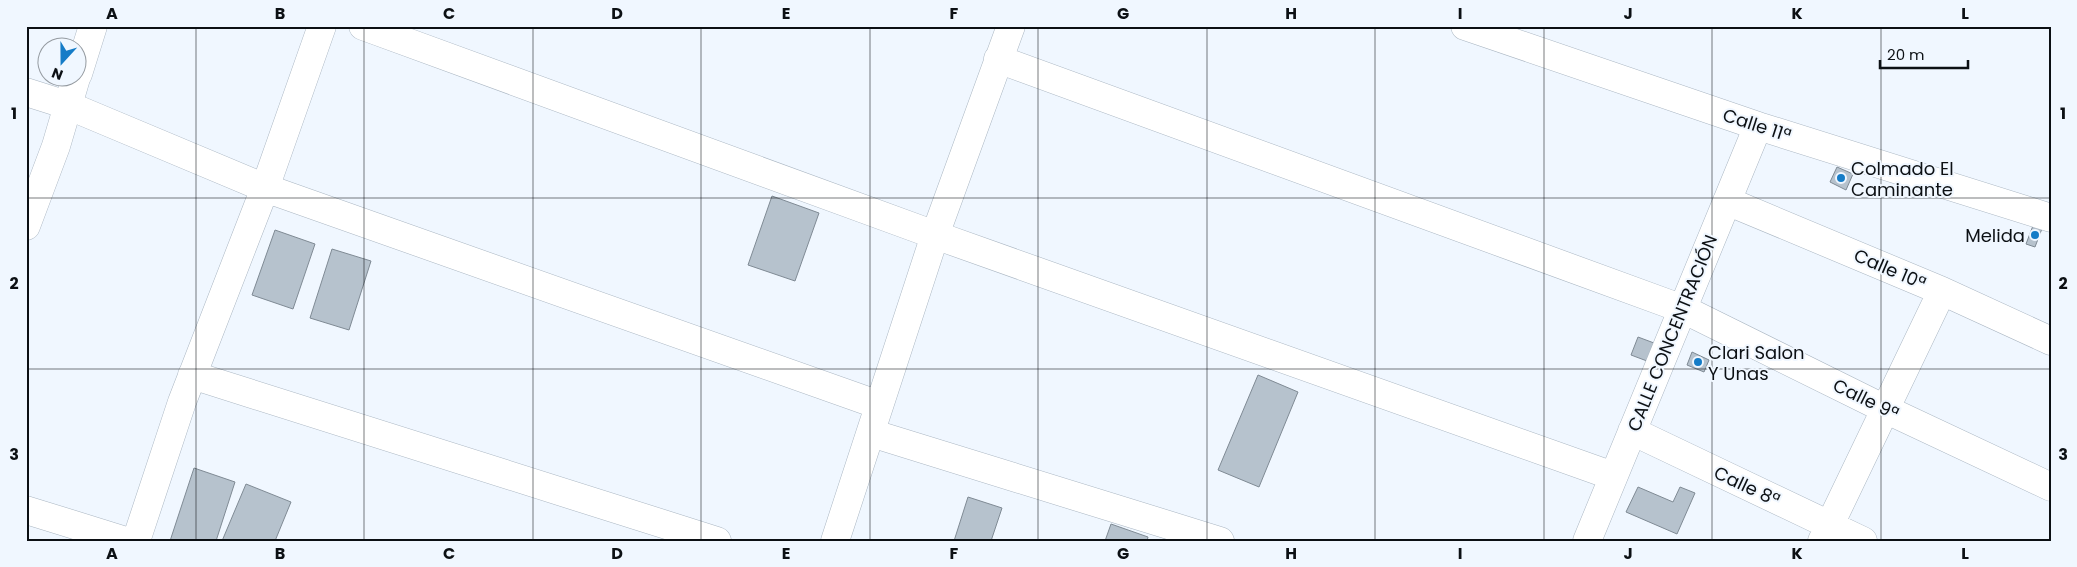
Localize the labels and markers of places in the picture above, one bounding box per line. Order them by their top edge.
place label: Colmado El Caminante [1851,156,1954,202]
marker: Colmado El Caminante [1835,172,1847,184]
place label: Melida [1965,223,2025,248]
marker: Melida [2029,229,2041,241]
place label: Clari Salon Y Unas [1708,340,1805,386]
marker: Clari Salon Y Unas [1692,356,1704,368]

